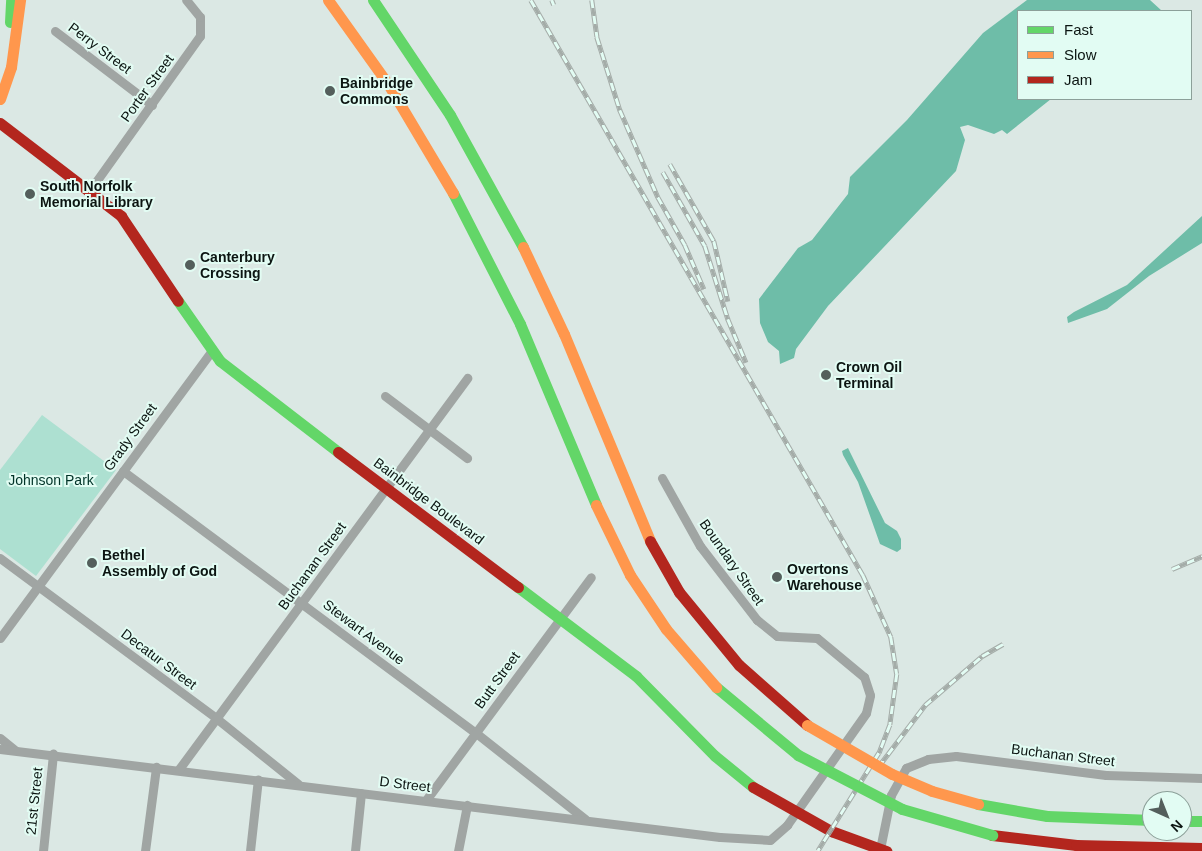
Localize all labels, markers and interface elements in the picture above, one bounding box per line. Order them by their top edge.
legend [1017,10,1192,100]
street label: Perry Street [65,19,135,77]
text: Fast [1064,21,1093,38]
text: Slow [1064,46,1097,63]
street label: Porter Street [117,51,177,125]
text: Jam [1064,71,1092,88]
place label: Bainbridge Commons [340,75,413,108]
marker: Bainbridge Commons [324,85,336,97]
place label: South Norfolk Memorial Library [40,178,153,210]
marker: South Norfolk Memorial Library [24,188,36,200]
place label: Canterbury Crossing [200,249,275,282]
marker: Canterbury Crossing [184,259,196,271]
place label: Crown Oil Terminal [836,359,902,392]
marker: Crown Oil Terminal [820,369,832,381]
street label: Grady Street [100,400,160,474]
street label: Bainbridge Boulevard [370,454,488,548]
park label: Johnson Park [8,472,94,488]
street label: Boundary Street [696,516,768,608]
street label: Buchanan Street [275,519,349,613]
place label: Bethel Assembly of God [102,547,217,580]
marker: Bethel Assembly of God [86,557,98,569]
place label: Overtons Warehouse [787,561,862,594]
marker: Overtons Warehouse [771,571,783,583]
street label: Stewart Avenue [320,596,408,668]
street label: Decatur Street [118,625,200,693]
street label: Butt Street [471,648,523,712]
street label: Buchanan Street [1010,740,1116,770]
street label: 21st Street [22,766,46,836]
street label: D Street [378,773,432,795]
north arrow [1142,791,1192,841]
text: N [1168,817,1186,835]

